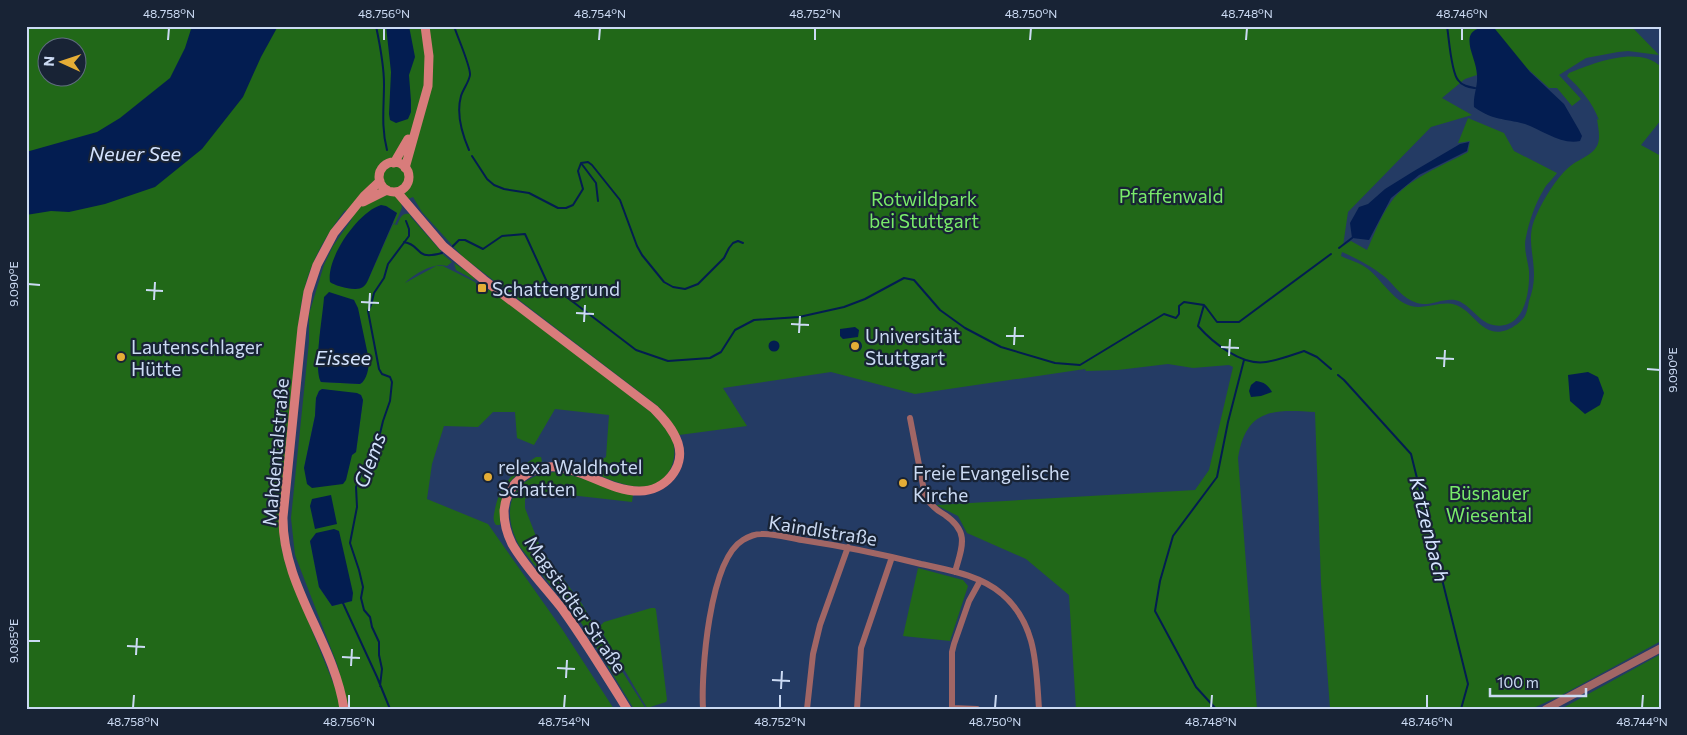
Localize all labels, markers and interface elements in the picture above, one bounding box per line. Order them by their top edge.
text: 48.758°N [143,6,195,20]
text: 48.756°N [358,6,410,20]
text: 48.754°N [574,6,626,20]
text: 48.752°N [789,6,841,20]
text: 48.750°N [1005,6,1057,20]
text: 48.748°N [1221,6,1273,20]
text: 48.746°N [1436,6,1488,20]
north arrow [38,38,88,88]
text: N [40,56,57,67]
water label: Neuer See [89,141,181,165]
park label: Pfaffenwald [1119,184,1223,207]
park label: Rotwildpark bei Stuttgart [869,187,979,232]
text: 9.090°E [6,261,20,307]
place label: Schattengrund [492,277,620,300]
marker: Schattengrund [476,282,488,294]
place label: Universität Stuttgart [865,324,961,369]
place label: Lautenschlager Hütte [131,335,263,380]
marker: Universität Stuttgart [849,340,861,352]
water label: Eissee [315,345,372,369]
text: 9.090°E [1665,347,1679,393]
marker: Lautenschlager Hütte [115,351,127,363]
street label: Mahdentalstraße [257,377,293,527]
water label: Glems [348,429,390,491]
place label: relexa Waldhotel Schatten [498,455,643,500]
place label: Freie Evangelische Kirche [913,461,1070,506]
marker: relexa Waldhotel Schatten [482,471,494,483]
water label: Katzenbach [1405,474,1455,584]
marker: Freie Evangelische Kirche [897,477,909,489]
park label: Büsnauer Wiesental [1446,481,1532,526]
street label: Kaindlstraße [767,510,879,550]
street label: Magstadter Straße [520,531,632,677]
text: 9.085°E [6,619,20,663]
scale bar [1490,665,1586,697]
text: 100 m [1497,673,1539,691]
text: 48.758°N [107,714,159,728]
text: 48.756°N [323,714,375,728]
text: 48.754°N [538,714,590,728]
text: 48.752°N [754,714,806,728]
text: 48.750°N [969,714,1021,728]
text: 48.748°N [1185,714,1237,728]
text: 48.746°N [1401,714,1453,728]
text: 48.744°N [1616,714,1668,728]

